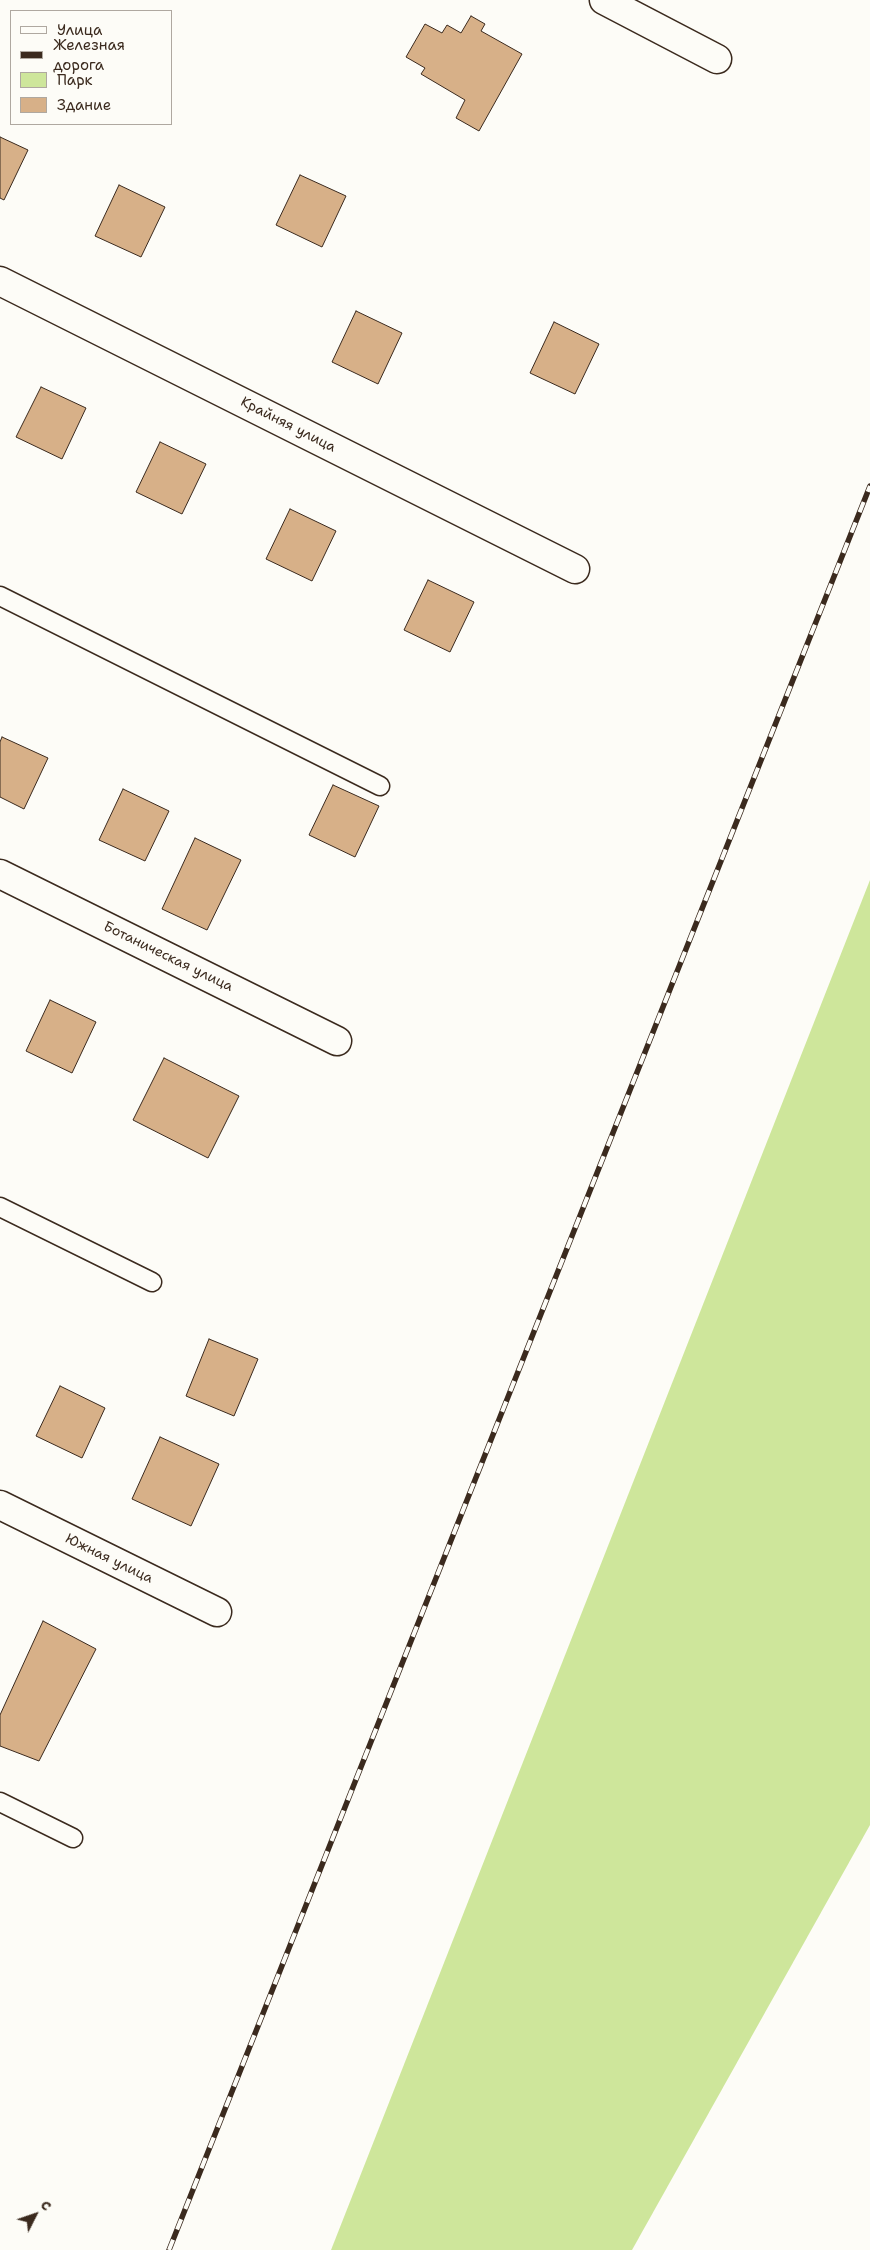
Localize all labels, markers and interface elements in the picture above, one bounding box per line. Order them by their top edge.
legend [10,10,172,125]
text: Улица [57,20,102,40]
text: Железная дорога [53,35,125,75]
text: Парк [57,70,93,90]
text: Здание [57,95,111,115]
street label: Крайняя улица [237,394,339,456]
street label: Ботаническая улица [100,918,236,996]
street label: Южная улица [62,1531,156,1587]
north arrow [10,2190,60,2240]
text: С [37,2196,56,2214]

